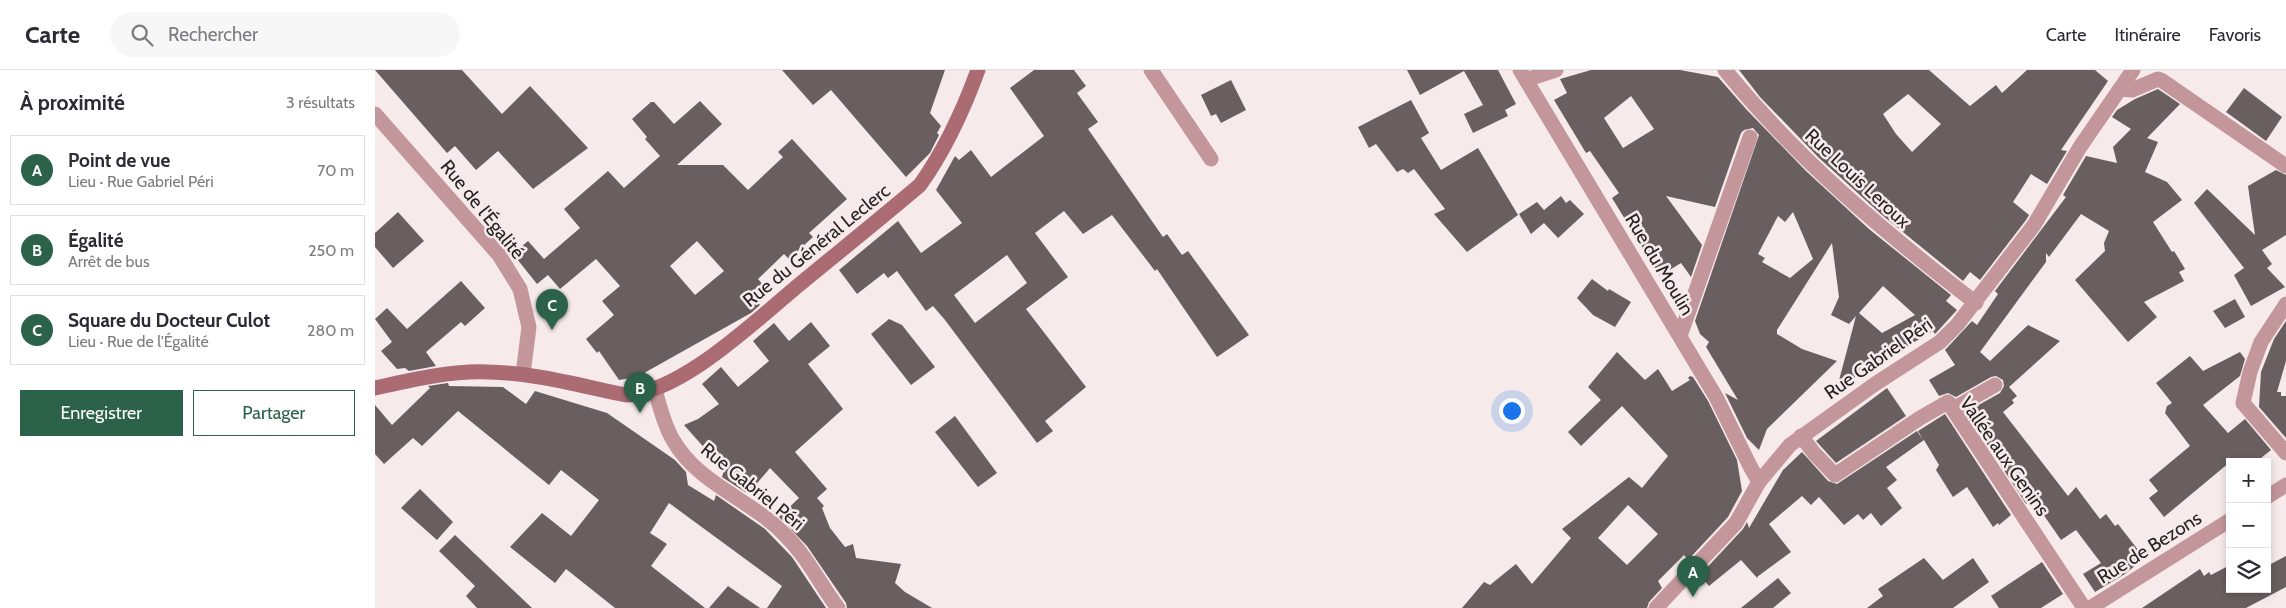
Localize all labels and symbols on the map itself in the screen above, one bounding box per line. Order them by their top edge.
street label: Rue Louis Leroux [1800,124,1915,233]
street label: Rue de l'Égalité [436,155,530,264]
street label: Rue du Général Leclerc [738,179,895,312]
street label: Rue du Moulin [1620,209,1699,319]
pin: C [536,289,568,330]
street label: Rue Gabriel Péri [1820,313,1937,404]
pin: B [624,372,656,413]
street label: Vallée aux Genins [1955,392,2054,521]
your location [1499,398,1525,424]
street label: Rue Gabriel Péri [696,438,809,535]
street label: Rue de Bezons [2093,506,2206,589]
pin: A [1677,556,1709,597]

